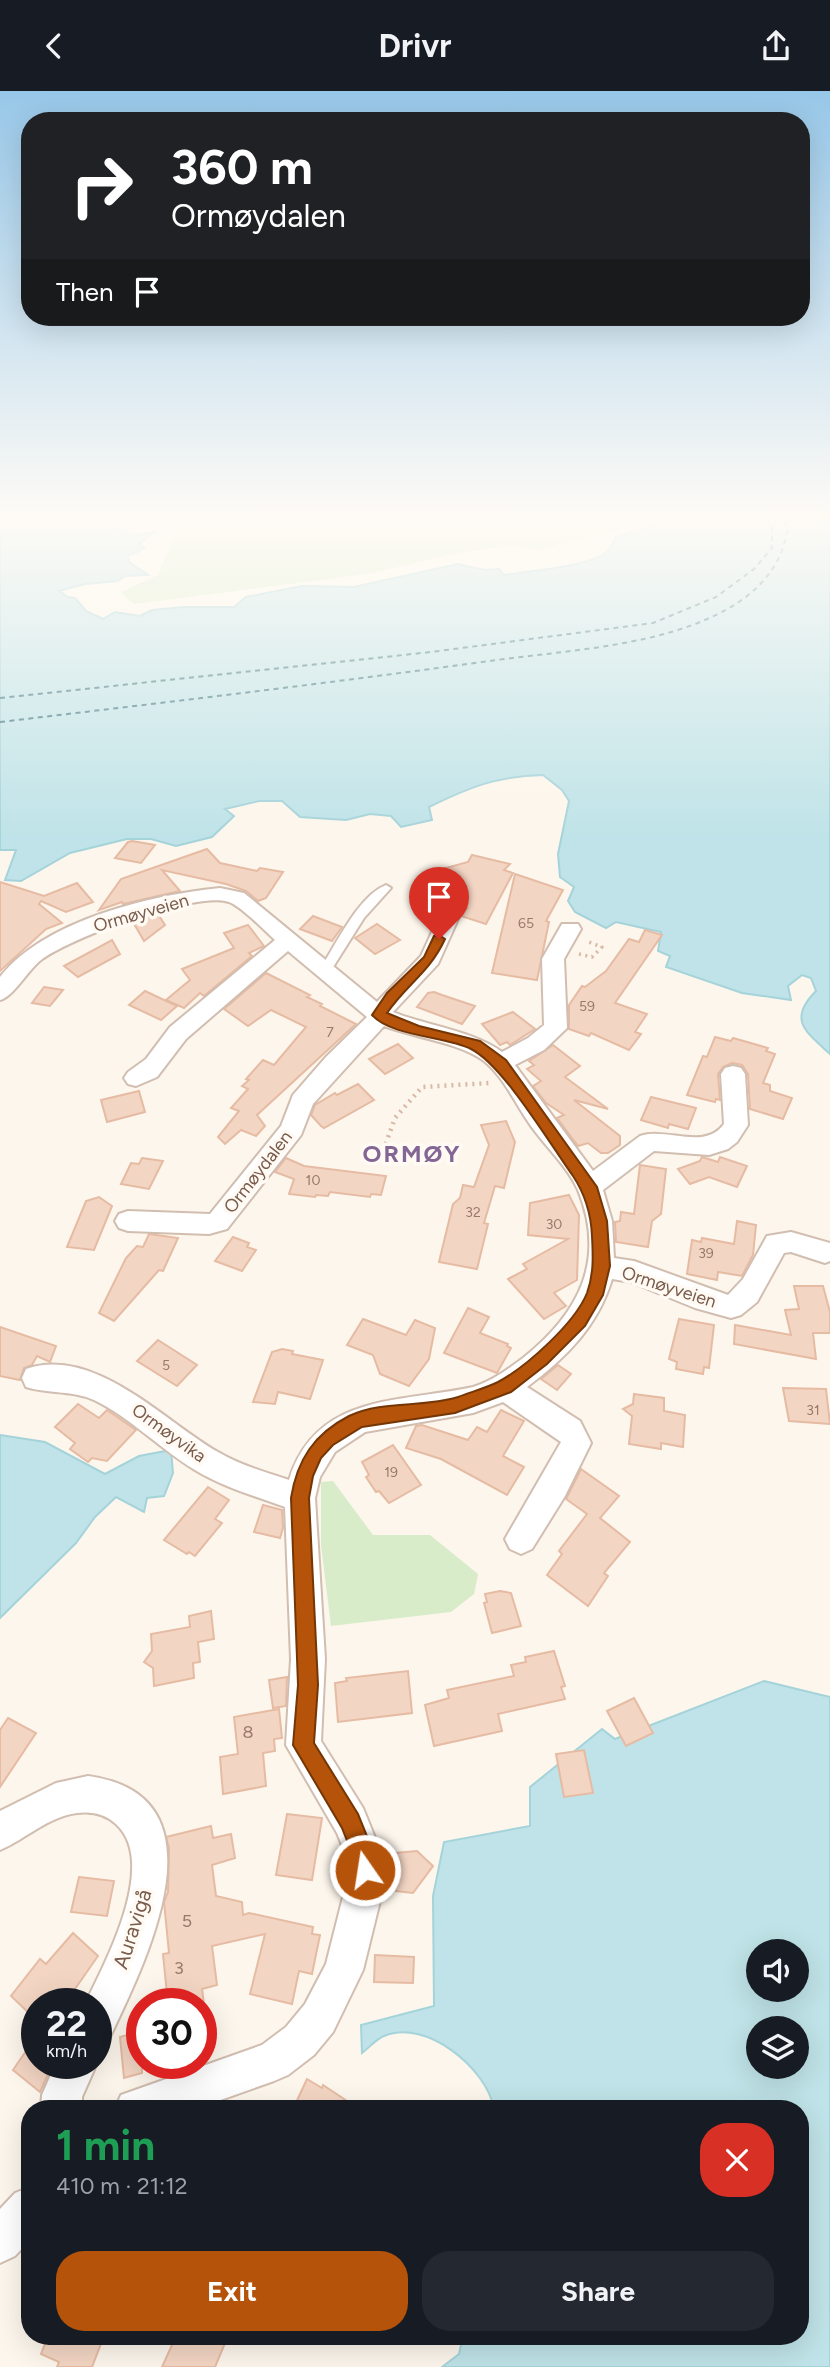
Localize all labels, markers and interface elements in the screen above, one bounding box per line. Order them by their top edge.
icon: back [35,27,73,65]
text: Drivr [379,27,451,65]
icon: share [757,27,795,65]
text: 360 m [171,137,313,196]
icon: right [56,140,147,231]
text: Ormøydalen [171,197,346,235]
icon: arrive [128,273,166,311]
text: Then [56,276,114,308]
pin [409,867,469,939]
icon: arrive [420,878,458,916]
street label: Ormøyveien [91,889,191,937]
house number: 65 [518,915,534,932]
house number: 59 [579,998,595,1015]
house number: 7 [326,1024,334,1041]
street label: Ormøydalen [219,1126,297,1218]
district label: ORMØY [363,1139,461,1168]
house number: 10 [306,1172,320,1189]
house number: 32 [465,1204,481,1221]
house number: 30 [546,1216,562,1233]
house number: 39 [698,1245,714,1262]
street label: Ormøyveien [619,1261,719,1313]
house number: 5 [162,1357,170,1374]
street label: Ormøyvika [128,1399,210,1467]
house number: 31 [806,1402,820,1419]
house number: 19 [384,1464,398,1481]
house number: 8 [242,1721,254,1743]
position arrow [328,1833,402,1907]
street label: Auravigå [107,1886,157,1972]
house number: 5 [182,1910,192,1932]
map controls [746,1939,809,2079]
button: sound [746,1939,809,2002]
house number: 3 [174,1957,184,1979]
speed limit sign: 30 [126,1988,217,2079]
text: 22 [46,2003,87,2045]
button: layers [746,2016,809,2079]
text: km/h [46,2040,87,2062]
text: 1 min [56,2120,155,2171]
button: close [700,2123,774,2197]
text: 410 m · 21:12 [56,2172,188,2200]
button: Exit [56,2251,408,2331]
button: Share [422,2251,774,2331]

